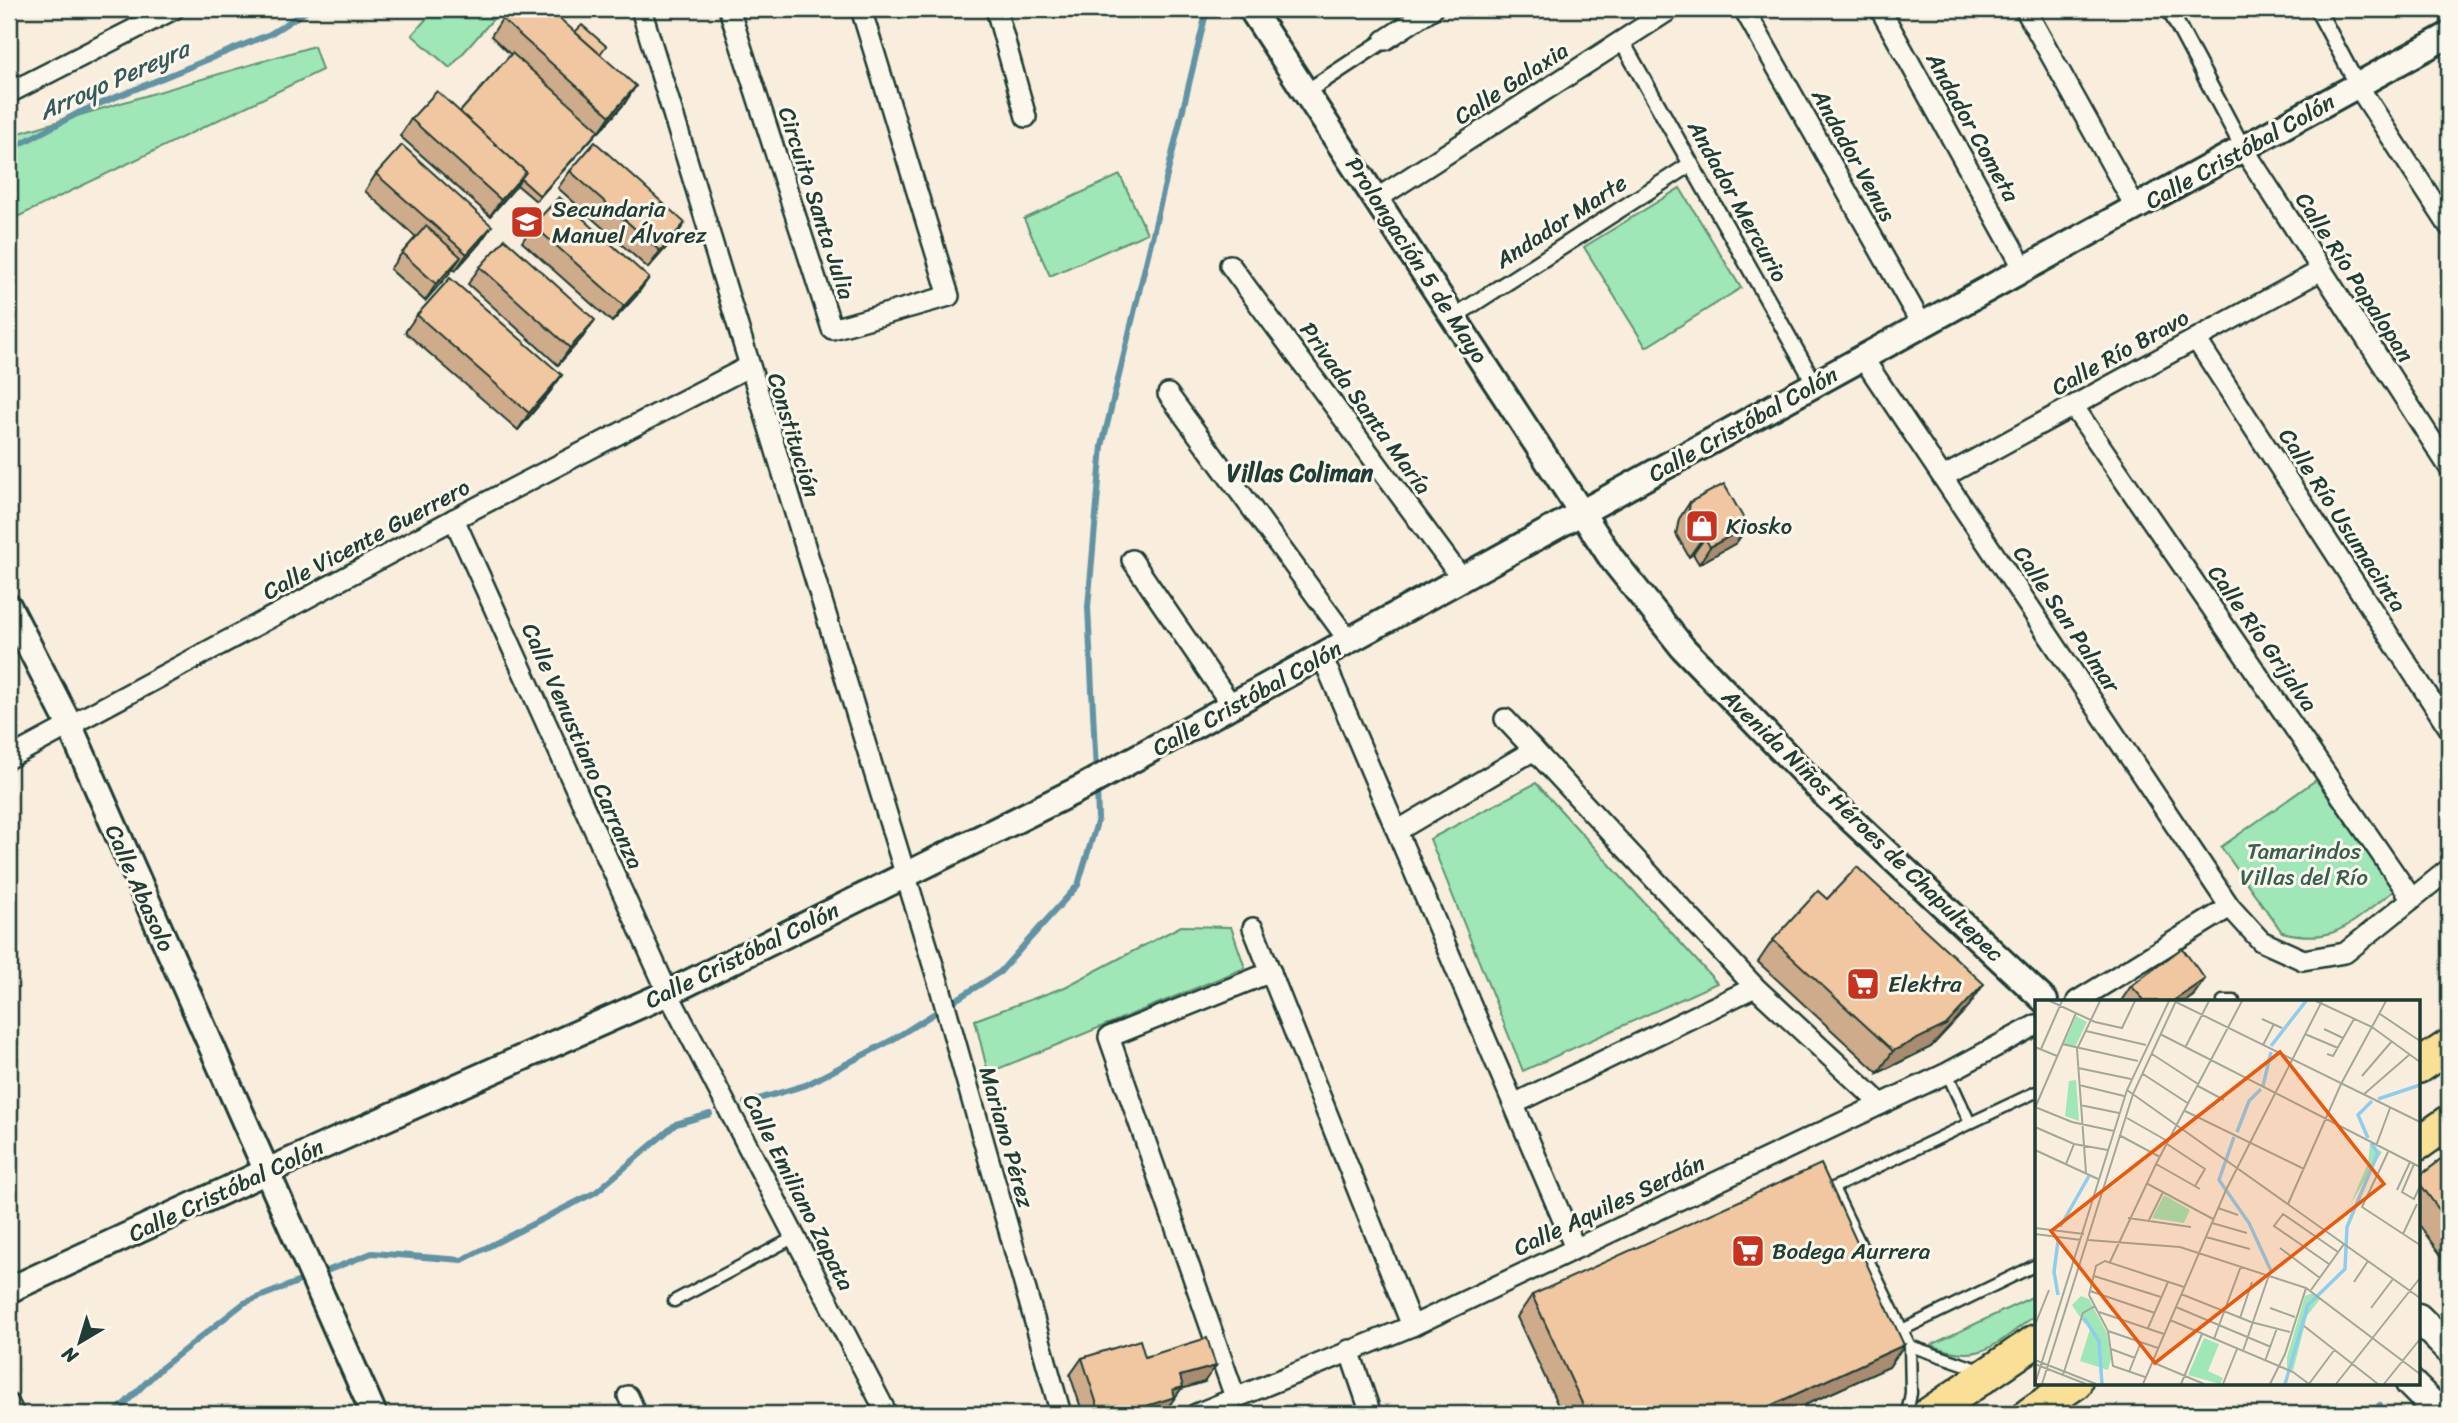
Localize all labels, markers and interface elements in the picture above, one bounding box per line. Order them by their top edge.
water label: Arroyo Pereyra [31,27,199,132]
street label: Calle Galaxia [1445,30,1578,136]
street label: Andador Cometa [1914,44,2031,210]
street label: Andador Venus [1799,80,1908,230]
street label: Calle Cristóbal Colón [2137,82,2344,221]
street label: Circuito Santa Julia [766,101,867,305]
street label: Andador Mercurio [1675,111,1799,290]
street label: Prolongación 5 de Mayo [1334,148,1499,372]
street label: Andador Marte [1486,163,1636,280]
street label: Calle Río Papalopan [2284,184,2425,371]
place label: Secundaria Manuel Álvarez [552,189,707,256]
school or university icon: Secundaria Manuel Álvarez [508,203,546,241]
street label: Calle Río Bravo [2044,297,2197,407]
street label: Privada Santa María [1288,313,1443,504]
street label: Calle Cristóbal Colón [1640,355,1847,494]
street label: Constitución [755,367,832,503]
street label: Calle Río Usumacinta [2267,420,2418,621]
district label: Villas Coliman [1227,452,1373,494]
street label: Calle Vicente Guerrero [255,467,478,612]
place label: Kiosko [1726,506,1792,547]
shop icon: Kiosko [1683,507,1721,545]
street label: Calle San Palmar [2002,537,2132,703]
street label: Calle Río Grijalva [2196,556,2329,721]
street label: Calle Venustiano Carranza [510,616,655,876]
street label: Calle Cristóbal Colón [1144,629,1351,768]
street label: Avenida Niños Héroes de Chapultepec [1711,678,2014,973]
street label: Calle Abasolo [93,818,186,959]
park label: Tamarindos Villas del Río [2240,831,2368,898]
street label: Calle Cristóbal Colón [638,890,847,1020]
place label: Elektra [1888,964,1962,1005]
supermarket icon: Elektra [1844,965,1882,1003]
inset map [2035,1000,2420,1384]
street label: Mariano Pérez [967,1061,1047,1214]
street label: Calle Emiliano Zapata [731,1086,866,1299]
street label: Calle Cristóbal Colón [121,1127,332,1254]
street label: Calle Aquiles Serdán [1506,1143,1712,1268]
place label: Bodega Aurrera [1772,1231,1931,1272]
supermarket icon: Bodega Aurrera [1729,1232,1767,1270]
north arrow [46,1308,116,1378]
text: N [54,1337,86,1373]

